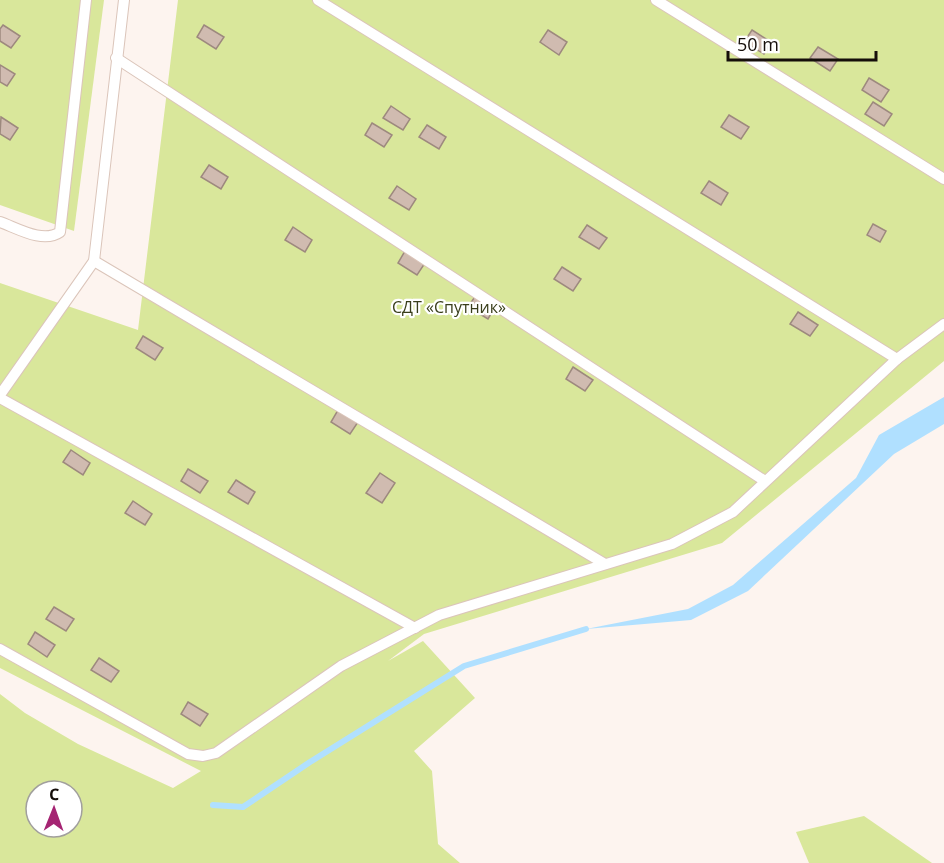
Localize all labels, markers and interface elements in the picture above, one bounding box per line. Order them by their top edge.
scale bar [728,24,876,62]
text: 50 m [737,32,779,56]
park label: СДТ «Спутник» [392,296,506,318]
north arrow [24,779,84,839]
text: С [49,783,60,805]

